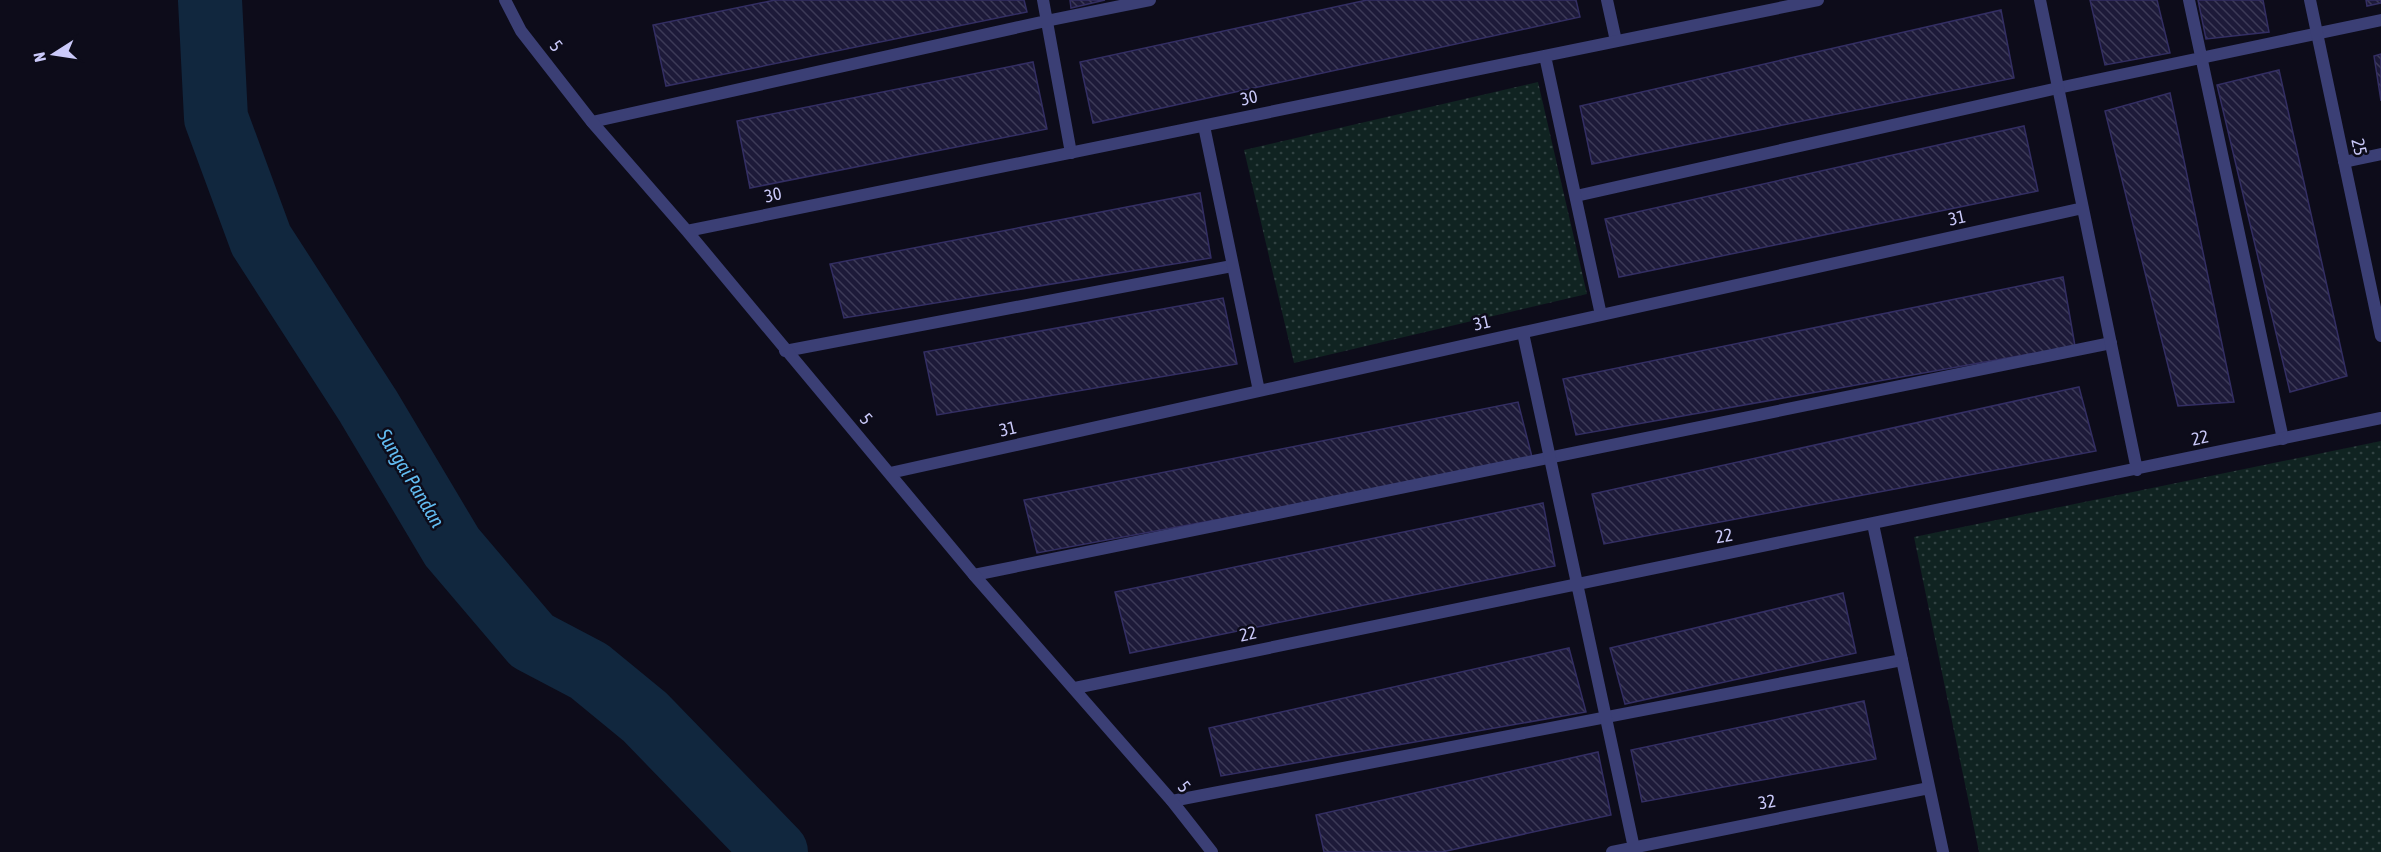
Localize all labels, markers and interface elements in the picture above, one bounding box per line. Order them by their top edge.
north arrow [24,24,84,84]
street label: 5 [546,36,567,56]
text: N [30,51,49,64]
street label: 30 [1238,85,1259,110]
street label: 25 [2347,136,2372,157]
street label: 30 [762,182,783,207]
street label: 31 [1946,205,1967,230]
street label: 31 [1471,310,1492,335]
street label: 5 [856,409,877,429]
street label: 31 [997,416,1018,441]
water label: Sungai Pandan [373,424,450,531]
street label: 22 [2189,425,2210,450]
street label: 22 [1714,524,1734,547]
street label: 22 [1237,621,1258,646]
street label: 5 [1174,777,1195,797]
street label: 32 [1757,790,1777,813]

